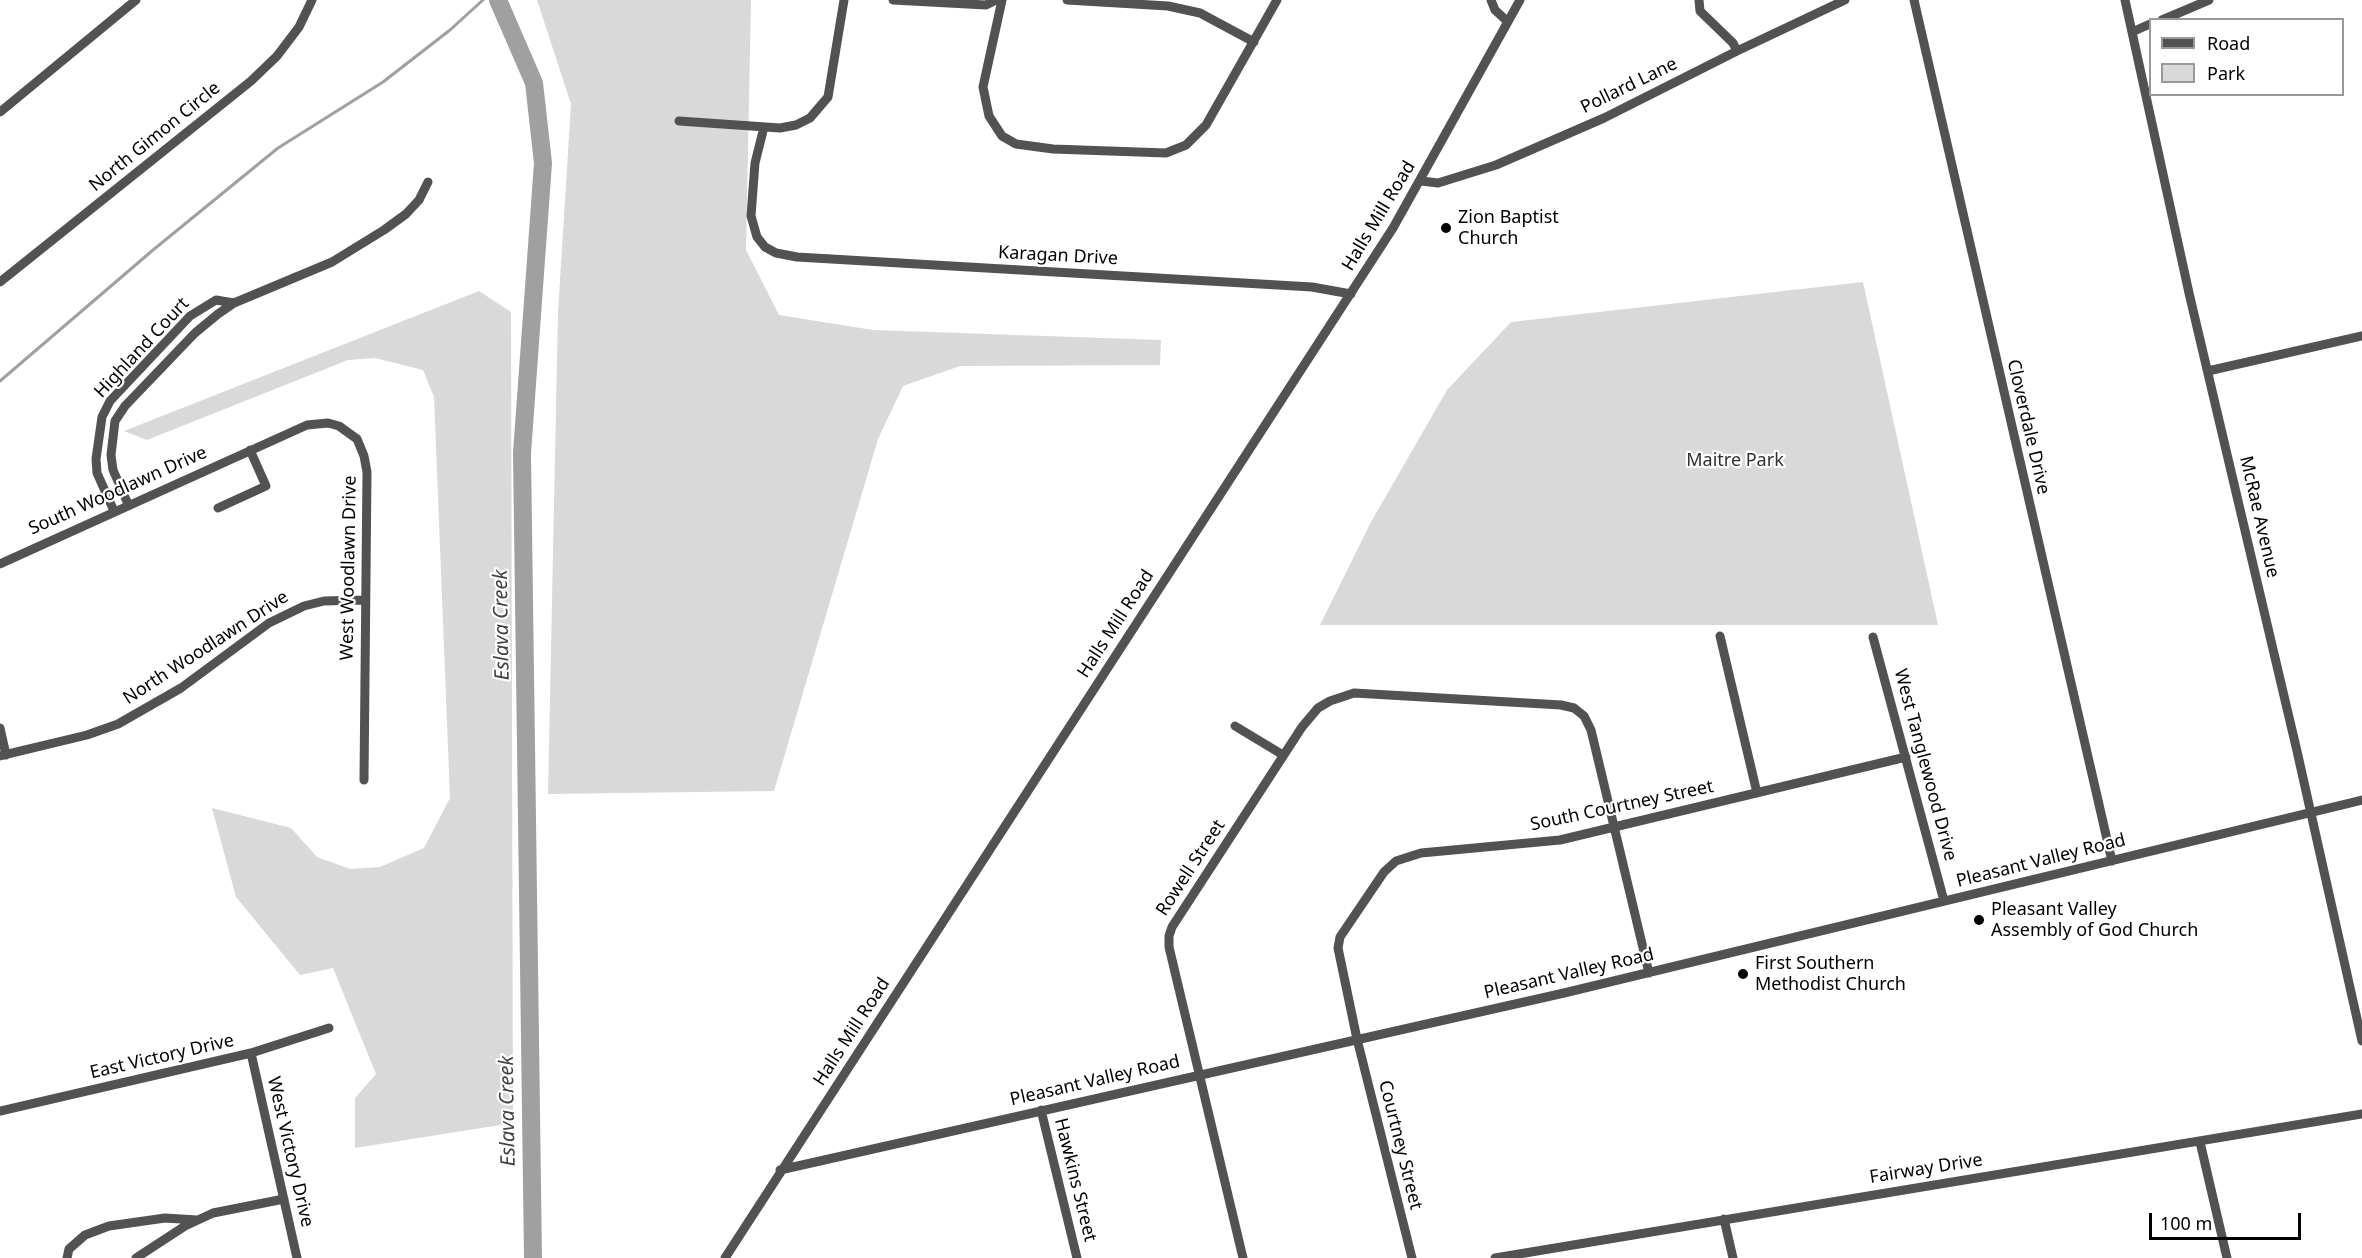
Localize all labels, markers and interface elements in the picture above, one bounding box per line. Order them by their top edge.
legend [2149,18,2344,96]
text: Road [2207,31,2250,55]
street label: Pollard Lane [1577,53,1681,119]
text: Park [2207,61,2245,85]
street label: North Gimon Circle [85,78,225,196]
street label: Halls Mill Road [1338,157,1420,275]
place label: Zion Baptist Church [1458,207,1559,250]
marker: Zion Baptist Church [1439,221,1453,235]
street label: Karagan Drive [998,242,1118,270]
street label: Highland Court [90,293,194,403]
street label: Cloverdale Drive [2002,357,2054,497]
street label: South Woodlawn Drive [26,442,210,540]
park label: Maitre Park [1686,450,1784,472]
street label: McRae Avenue [2234,454,2284,580]
street label: West Woodlawn Drive [337,475,361,661]
street label: Halls Mill Road [1073,566,1159,682]
water label: Eslava Creek [489,570,515,680]
street label: North Woodlawn Drive [119,586,293,710]
street label: West Tanglewood Drive [1889,667,1961,863]
street label: South Courtney Street [1529,776,1715,836]
street label: Rowell Street [1152,816,1230,920]
street label: Pleasant Valley Road [1954,830,2128,892]
place label: Pleasant Valley Assembly of God Church [1991,899,2198,942]
marker: Pleasant Valley Assembly of God Church [1972,913,1986,927]
street label: Pleasant Valley Road [1482,944,1656,1004]
place label: First Southern Methodist Church [1755,953,1906,996]
marker: First Southern Methodist Church [1736,967,1750,981]
street label: Halls Mill Road [809,974,895,1090]
street label: East Victory Drive [88,1030,236,1084]
street label: Pleasant Valley Road [1008,1051,1182,1111]
water label: Eslava Creek [495,1056,521,1166]
street label: West Victory Drive [262,1075,318,1229]
street label: Courtney Street [1374,1078,1426,1212]
street label: Hawkins Street [1049,1116,1101,1244]
street label: Fairway Drive [1868,1149,1984,1189]
scale bar [2152,1201,2304,1239]
text: 100 m [2160,1211,2212,1235]

